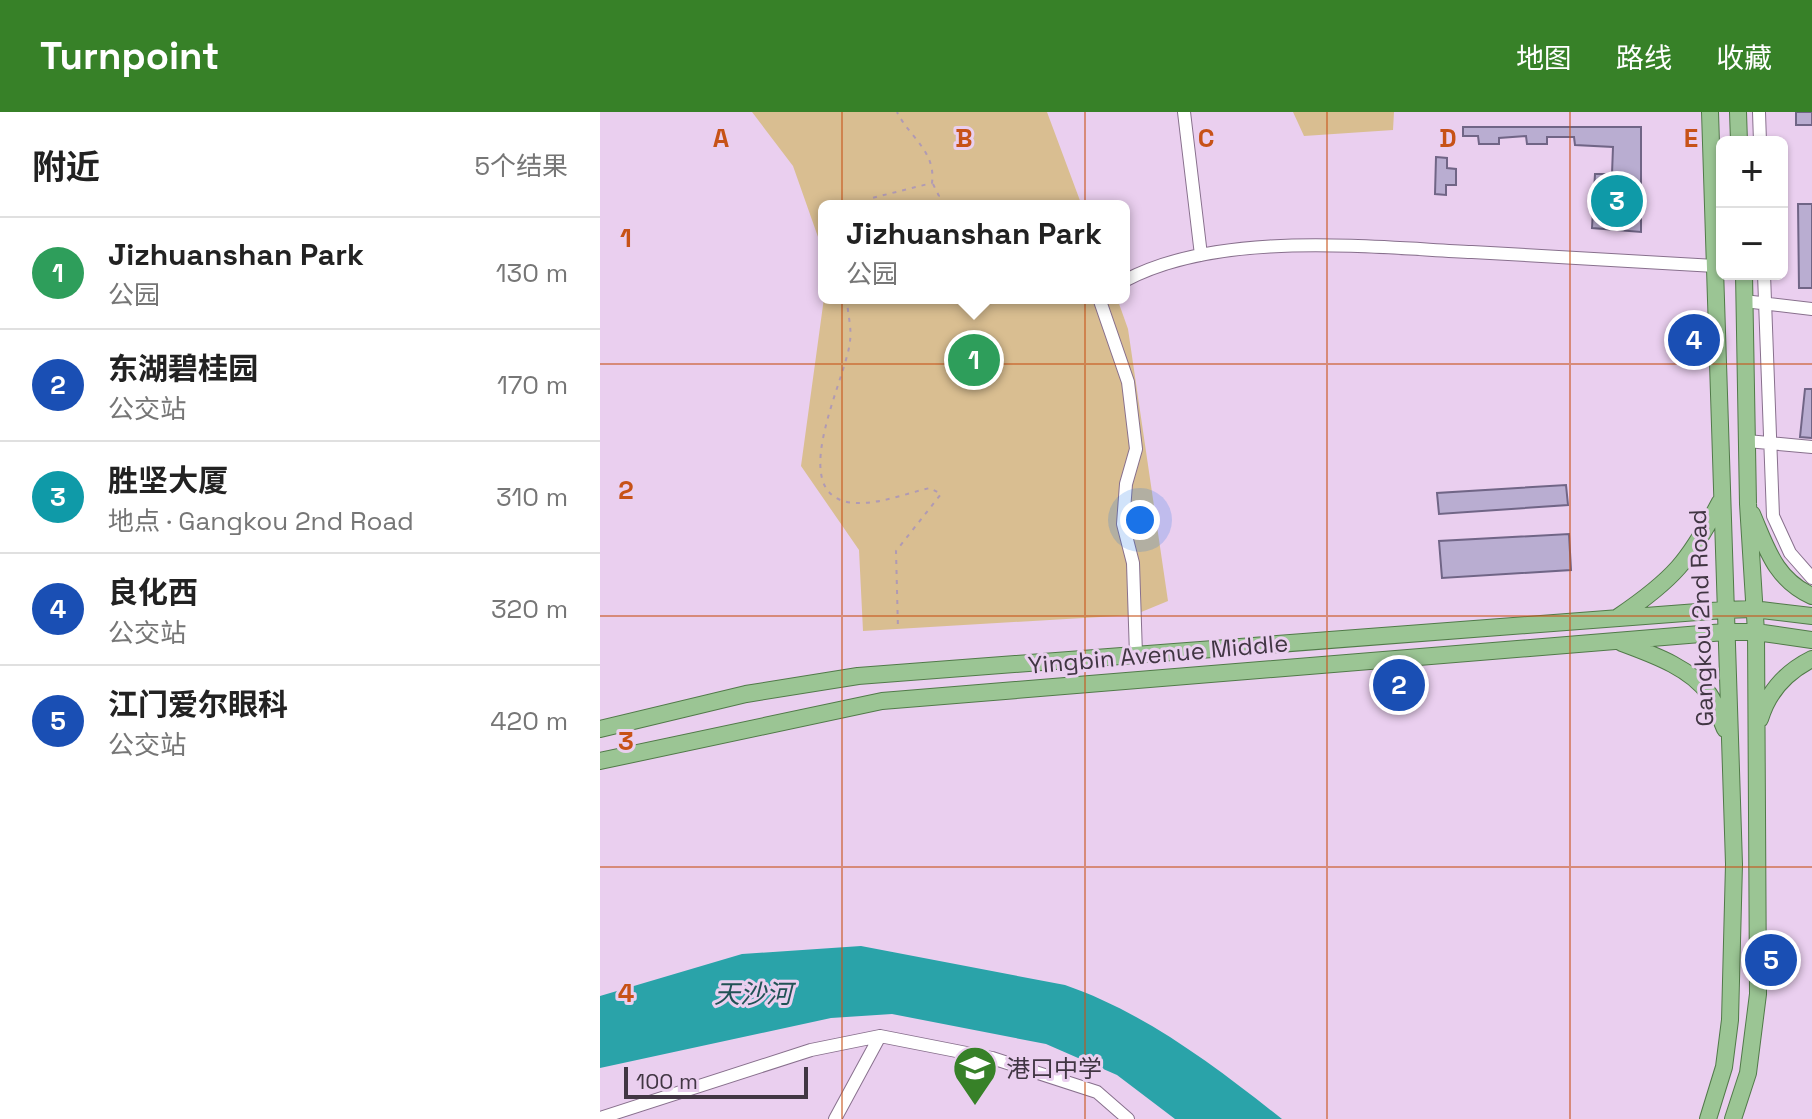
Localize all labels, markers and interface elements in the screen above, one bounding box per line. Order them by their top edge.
text: Turnpoint [40,32,219,80]
text: 地图 [1516,40,1572,76]
text: 路线 [1616,40,1672,76]
text: 收藏 [1716,40,1772,76]
text: A [713,121,730,155]
text: B [955,121,973,155]
text: C [1198,121,1214,155]
text: D [1439,121,1457,155]
text: E [1684,121,1698,155]
map controls [1716,136,1788,280]
button: + [1716,136,1788,208]
text: 附近 [32,146,100,189]
text: 5个结果 [474,149,568,183]
pin: 3 [1591,171,1643,231]
popup [818,200,1130,304]
button: − [1716,208,1788,280]
text: Jizhuanshan Park [846,214,1102,253]
text: 1 [620,221,632,255]
text: Jizhuanshan Park [108,235,364,274]
text: 1 [52,256,64,290]
text: 130 m [496,256,568,290]
text: 公园 [846,257,898,291]
text: 公园 [108,278,160,312]
pin: 4 [1668,310,1720,370]
pin: 1 [948,330,1000,390]
text: 东湖碧桂园 [108,349,258,388]
text: 2 [50,368,66,402]
text: 170 m [497,368,568,402]
text: 公交站 [108,392,186,426]
text: 胜坚大厦 [108,461,228,500]
text: 2 [618,473,634,507]
text: 3 [50,480,66,514]
text: 310 m [496,480,568,514]
your location [1120,500,1160,540]
text: 地点 · Gangkou 2nd Road [108,504,414,538]
street label: Gangkou 2nd Road [1682,509,1720,727]
text: 良化西 [108,573,198,612]
text: 4 [50,592,66,626]
text: 320 m [491,592,568,626]
text: 公交站 [108,616,186,650]
street label: Yingbin Avenue Middle [1027,627,1289,681]
pin: 2 [1373,655,1425,715]
text: 江门爱尔眼科 [108,685,288,724]
text: 5 [50,704,66,738]
text: 420 m [490,704,568,738]
text: 3 [618,724,634,758]
text: 公交站 [108,728,186,762]
pin: 5 [1745,930,1797,990]
text: 4 [618,976,634,1010]
water label: 天沙河 [714,977,797,1011]
school or university icon: 港口中学 [951,1044,999,1107]
place label: 港口中学 [1006,1053,1102,1084]
scale bar [624,1063,808,1099]
text: 100 m [636,1067,698,1095]

